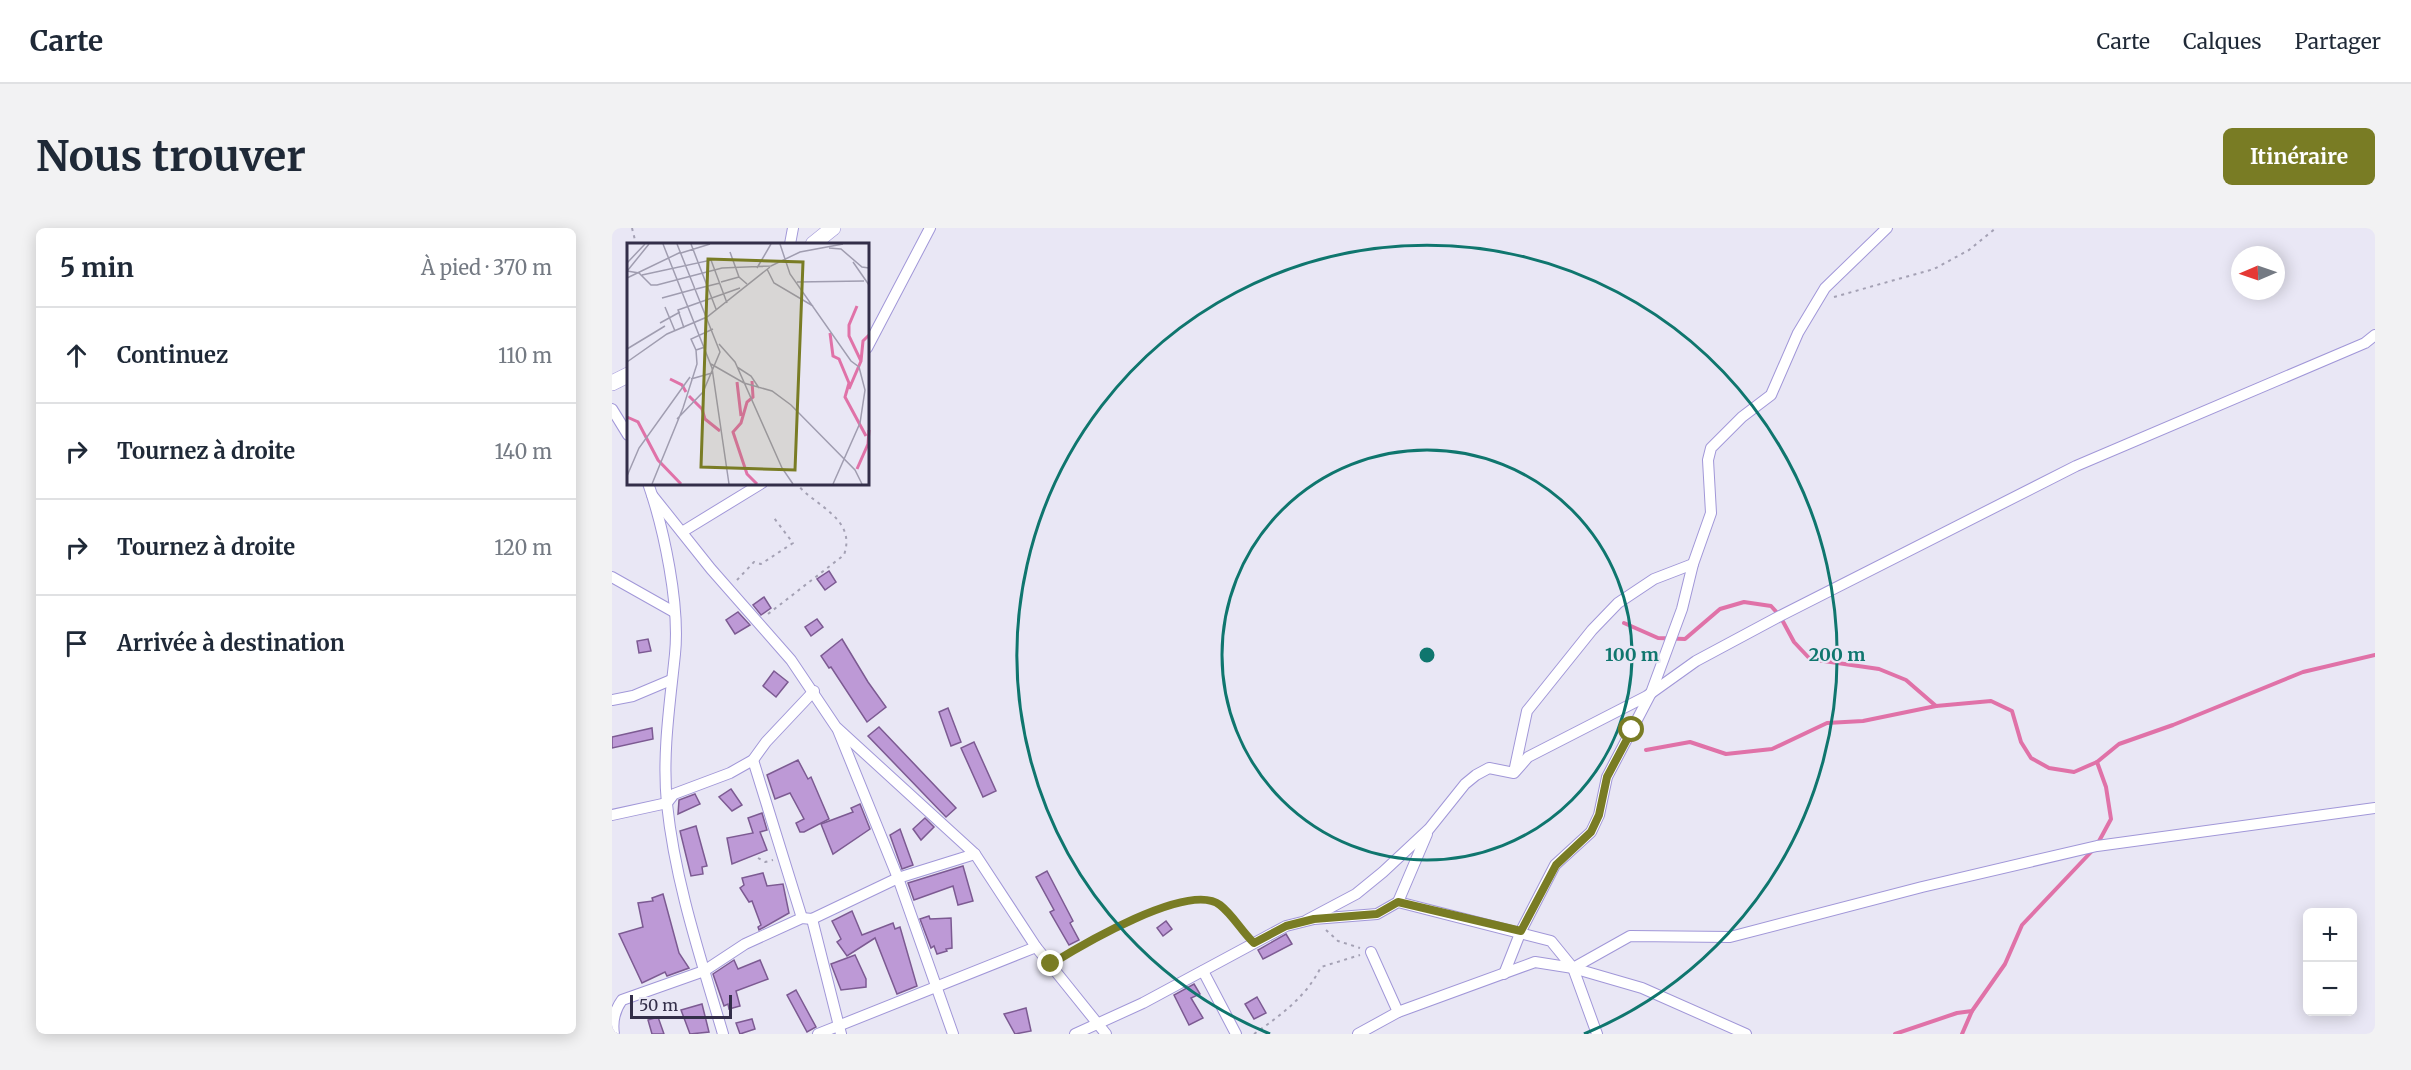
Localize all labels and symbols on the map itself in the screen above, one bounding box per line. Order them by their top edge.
inset map [627,243,868,484]
north arrow [2231,246,2285,300]
text: 100 m [1605,643,1659,666]
text: 200 m [1809,643,1865,666]
centre of rings [1417,645,1437,665]
route start [1618,716,1644,742]
route end [1037,950,1063,976]
scale bar [630,992,732,1020]

